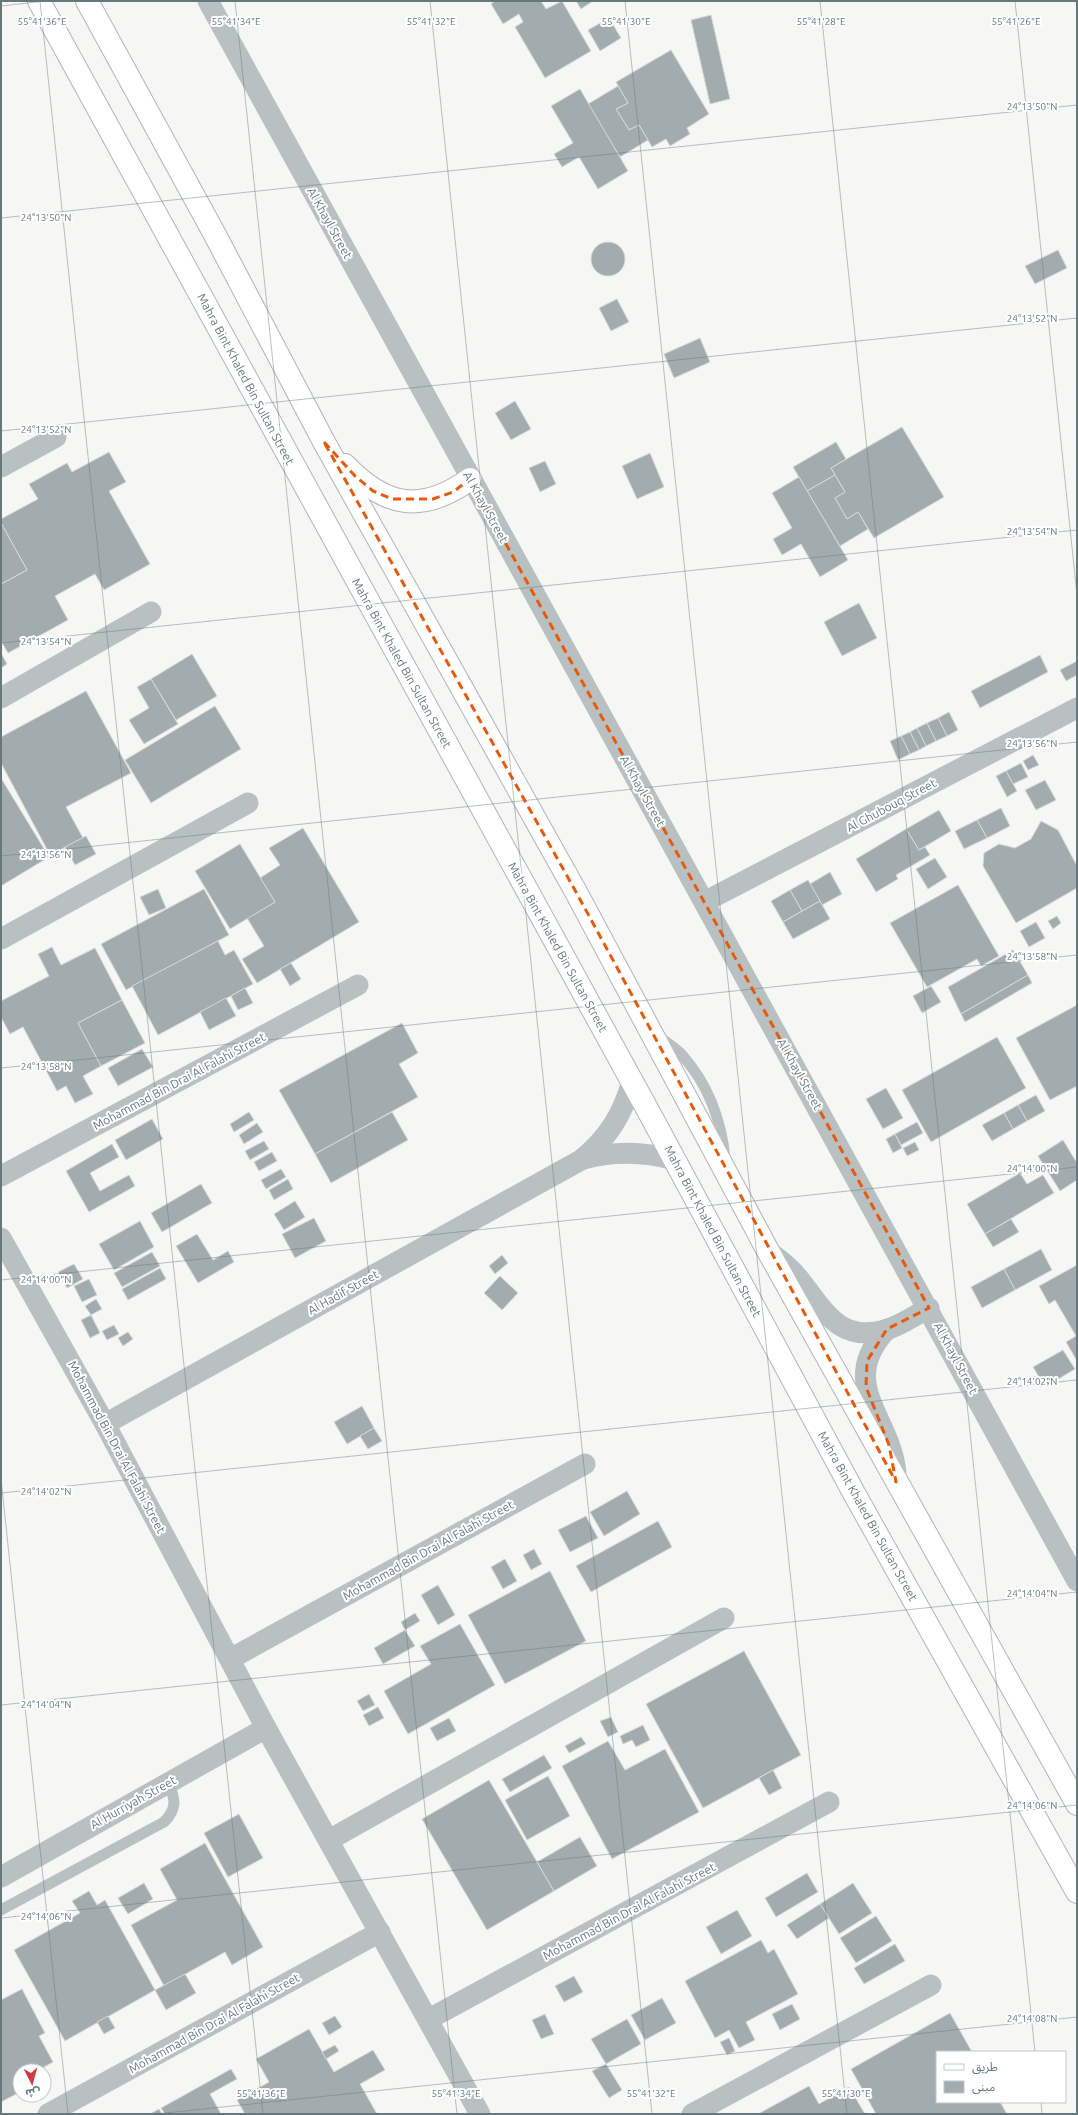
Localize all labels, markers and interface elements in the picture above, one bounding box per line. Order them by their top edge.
text: 55°41'36"E [17,16,67,27]
text: 55°41'34"E [211,16,261,27]
text: 55°41'32"E [406,16,456,27]
text: 55°41'30"E [601,16,651,27]
text: 55°41'28"E [796,16,846,27]
text: 55°41'26"E [991,16,1041,27]
text: 24°13'50"N [1007,101,1057,112]
street label: Al Khayl Street [305,185,355,261]
text: 24°13'50"N [21,212,71,223]
street label: Mahra Bint Khaled Bin Sultan Street [195,291,297,467]
text: 24°13'52"N [1007,313,1057,324]
text: 24°13'52"N [21,424,71,435]
street label: Al Khayl Street [461,469,511,545]
text: 24°13'54"N [1007,526,1057,537]
street label: Mahra Bint Khaled Bin Sultan Street [350,576,454,750]
text: 24°13'54"N [21,636,71,647]
text: 24°13'56"N [1007,738,1057,749]
street label: Al Khayl Street [618,753,668,829]
street label: Al Ghubouq Street [844,776,938,834]
text: 24°13'56"N [21,849,71,860]
street label: Mahra Bint Khaled Bin Sultan Street [506,860,610,1034]
text: 24°13'58"N [1007,951,1057,962]
street label: Mohammad Bin Drai Al Falahi Street [91,1030,268,1132]
street label: Al Khayl Street [775,1036,825,1112]
text: 24°13'58"N [21,1061,71,1072]
street label: Mahra Bint Khaled Bin Sultan Street [662,1143,764,1319]
text: 24°14'00"N [1007,1163,1057,1174]
street label: Al Hadif Street [305,1267,381,1317]
text: 24°14'00"N [21,1274,71,1285]
street label: Al Khayl Street [932,1320,980,1396]
street label: Mohammad Bin Drai Al Falahi Street [66,1359,168,1536]
text: 24°14'02"N [1007,1376,1057,1387]
street label: Mahra Bint Khaled Bin Sultan Street [816,1429,920,1603]
text: 24°14'02"N [21,1486,71,1497]
street label: Mohammad Bin Drai Al Falahi Street [340,1497,516,1603]
text: 24°14'04"N [1007,1588,1057,1599]
text: 24°14'04"N [21,1699,71,1710]
street label: Al Hurriyah Street [88,1773,178,1831]
text: 24°14'06"N [1007,1800,1057,1811]
street label: Mohammad Bin Drai Al Falahi Street [541,1860,718,1962]
text: 24°14'06"N [21,1911,71,1922]
street label: Mohammad Bin Drai Al Falahi Street [126,1970,302,2076]
text: 24°14'08"N [1007,2013,1057,2024]
legend [936,2051,1066,2103]
text: طريق [972,2060,998,2075]
north arrow [12,2063,52,2103]
text: مبنى [972,2080,995,2094]
text: ش [25,2085,41,2100]
text: 55°41'36"E [236,2088,286,2099]
text: 55°41'34"E [431,2088,481,2099]
text: 55°41'32"E [626,2088,676,2099]
text: 55°41'30"E [821,2088,871,2099]

